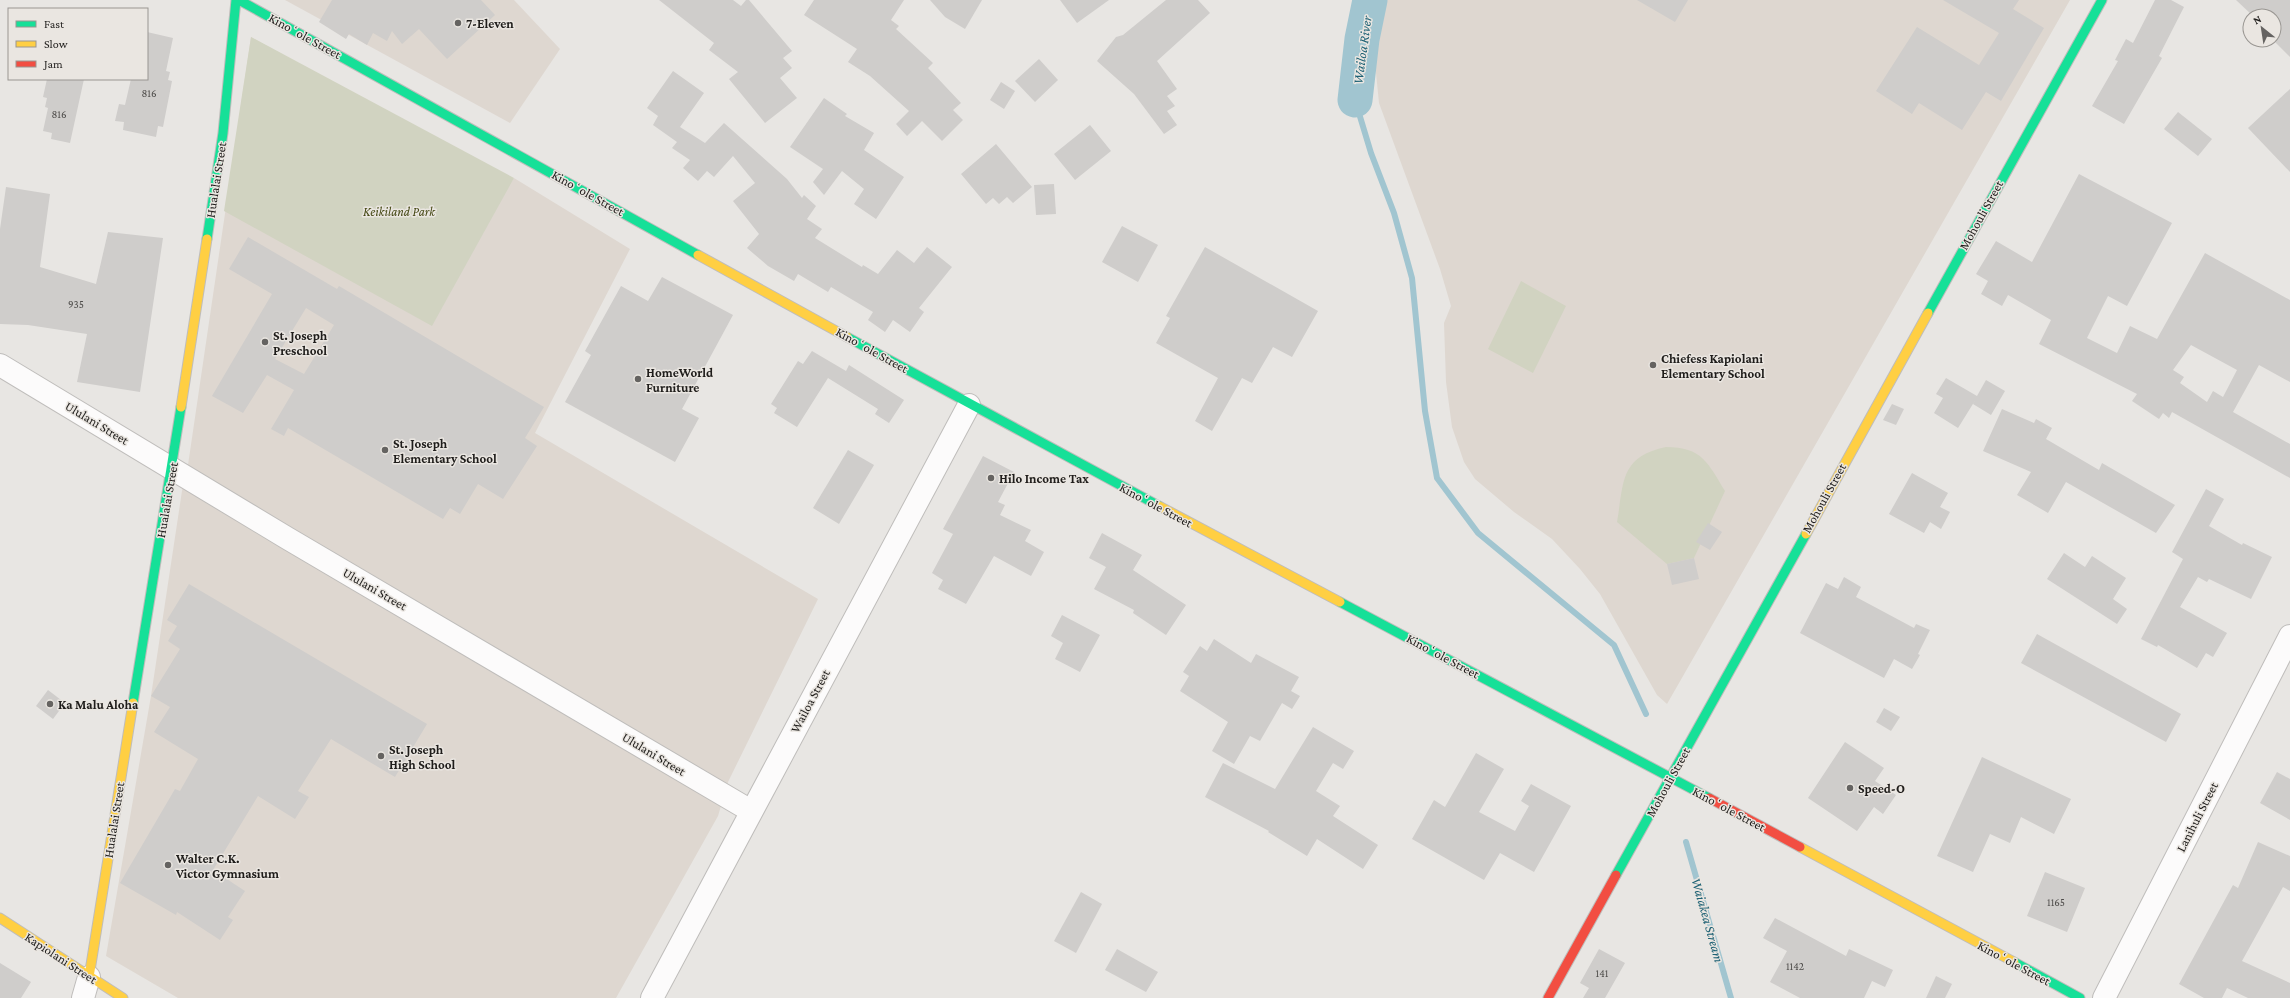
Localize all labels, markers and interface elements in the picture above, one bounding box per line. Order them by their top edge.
legend [8,8,148,80]
north arrow [2242,8,2282,48]
street label: Kinoʻole Street [266,10,344,62]
text: N [2251,12,2264,26]
water label: Wailoa River [1349,14,1375,85]
place label: 7-Eleven [466,16,514,31]
text: Fast [44,17,65,31]
marker: 7-Eleven [453,18,463,28]
text: Slow [44,37,68,51]
text: Jam [43,57,63,71]
house number: 816 [141,87,157,99]
house number: 816 [51,108,67,120]
street label: Hualalai Street [203,140,230,219]
street label: Kinoʻole Street [549,167,627,219]
street label: Mohouli Street [1956,177,2007,252]
park label: Keikiland Park [363,204,436,219]
house number: 935 [68,298,84,310]
street label: Kinoʻole Street [833,324,911,376]
place label: St. Joseph Preschool [273,328,328,358]
marker: St. Joseph Preschool [260,337,270,347]
place label: Chiefess Kapiolani Elementary School [1661,351,1765,381]
marker: Chiefess Kapiolani Elementary School [1648,360,1658,370]
place label: HomeWorld Furniture [646,365,713,395]
marker: HomeWorld Furniture [633,374,643,384]
street label: Ululani Street [63,398,132,448]
place label: St. Joseph Elementary School [393,436,497,466]
marker: St. Joseph Elementary School [380,445,390,455]
street label: Hualalai Street [153,460,181,539]
street label: Mohouli Street [1799,460,1850,535]
place label: Hilo Income Tax [999,471,1089,486]
marker: Hilo Income Tax [986,473,996,483]
street label: Kinoʻole Street [1117,480,1196,531]
street label: Ululani Street [340,565,410,614]
street label: Kinoʻole Street [1404,631,1483,682]
street label: Wailoa Street [787,666,833,735]
place label: Ka Malu Aloha [58,697,139,712]
marker: Ka Malu Aloha [45,699,55,709]
street label: Ululani Street [620,729,689,779]
place label: St. Joseph High School [389,742,455,772]
street label: Mohouli Street [1643,744,1694,819]
marker: St. Joseph High School [376,751,386,761]
street label: Lanihuli Street [2173,779,2221,854]
street label: Hualalai Street [101,780,128,859]
place label: Speed-O [1858,781,1905,796]
marker: Speed-O [1845,783,1855,793]
street label: Kinoʻole Street [1690,784,1769,835]
place label: Walter C.K. Victor Gymnasium [175,851,279,881]
marker: Walter C.K. Victor Gymnasium [163,860,173,870]
water label: Waiakea Stream [1688,876,1728,964]
house number: 1165 [2047,896,2065,908]
street label: Kapiolani Street [22,929,100,987]
street label: Kinoʻole Street [1975,938,2054,989]
house number: 1142 [1786,960,1804,972]
house number: 141 [1596,967,1609,979]

